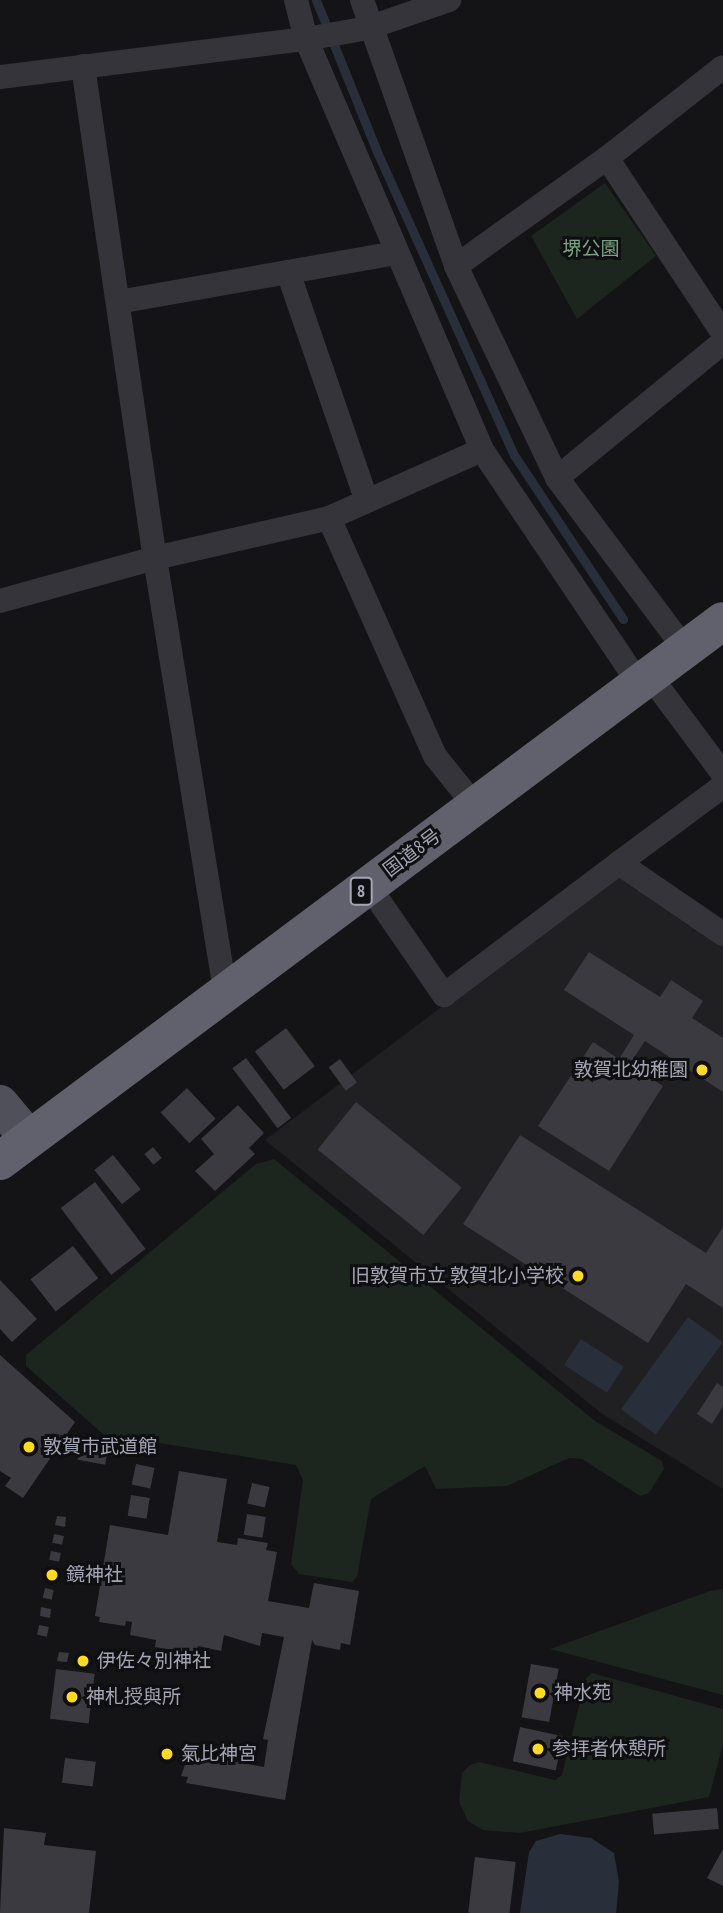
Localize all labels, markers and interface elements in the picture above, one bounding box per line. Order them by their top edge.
park label: 堺公園 [563,238,619,260]
street label: 国道8号 [379,824,445,882]
road number: 8 [349,876,373,906]
place label: 敦賀北幼稚園 [574,1059,688,1081]
marker: 敦賀北幼稚園 [694,1062,710,1078]
place label: 旧敦賀市立 敦賀北小学校 [351,1265,564,1287]
marker: 旧敦賀市立 敦賀北小学校 [570,1268,586,1284]
place label: 敦賀市武道館 [43,1436,157,1458]
marker: 敦賀市武道館 [21,1439,37,1455]
place label: 鏡神社 [66,1564,123,1586]
marker: 鏡神社 [44,1567,60,1583]
place label: 伊佐々別神社 [97,1650,211,1672]
marker: 伊佐々別神社 [75,1653,91,1669]
place label: 神水苑 [554,1682,611,1704]
marker: 神水苑 [532,1685,548,1701]
place label: 神札授與所 [86,1686,181,1708]
marker: 神札授與所 [64,1689,80,1705]
place label: 参拝者休憩所 [552,1738,666,1760]
marker: 参拝者休憩所 [530,1741,546,1757]
place label: 氣比神宮 [181,1743,257,1765]
marker: 氣比神宮 [159,1746,175,1762]

